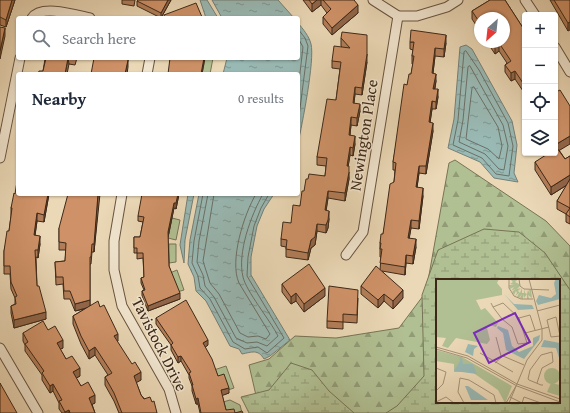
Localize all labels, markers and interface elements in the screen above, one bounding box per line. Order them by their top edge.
north arrow [474,12,510,48]
map controls [522,12,558,156]
button: + [522,12,558,48]
search box [16,16,300,60]
icon: search [30,27,52,49]
text: Search here [62,28,136,49]
button: − [522,48,558,84]
street label: Newington Place [342,78,384,192]
button: locate [522,84,558,120]
text: Nearby [32,86,86,111]
text: 0 results [238,89,284,108]
button: layers [522,120,558,156]
inset map [436,279,560,403]
street label: Tavistock Drive [126,293,194,395]

